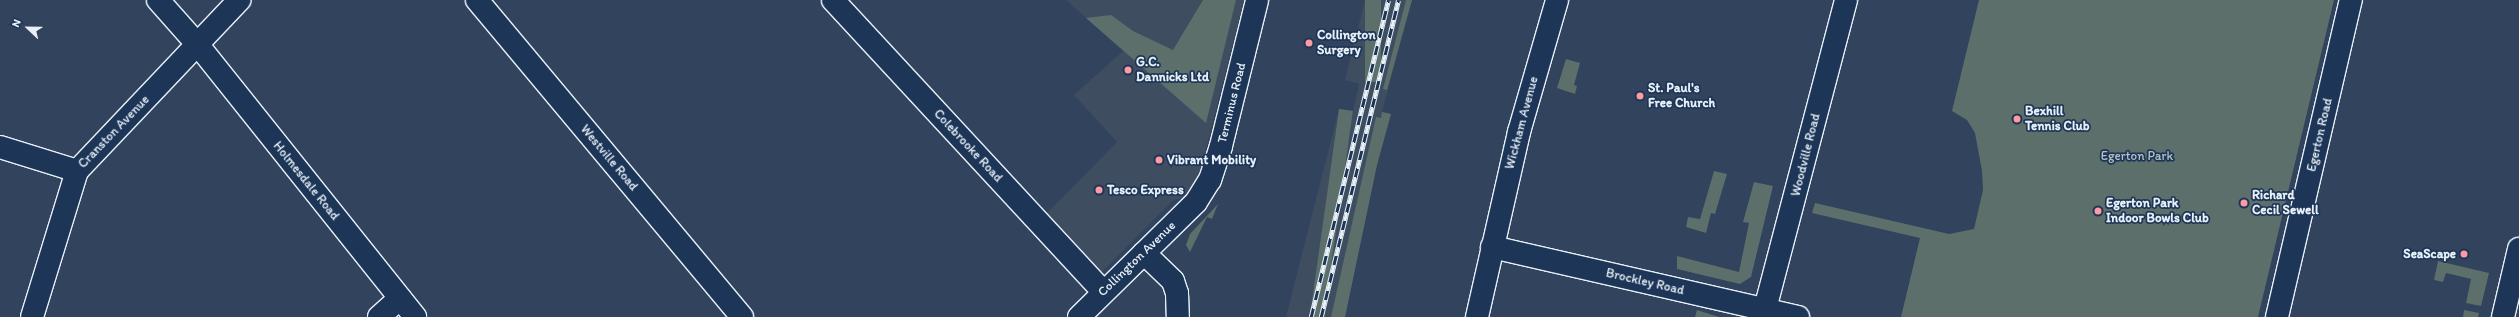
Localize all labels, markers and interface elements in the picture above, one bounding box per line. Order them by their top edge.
north arrow [8,8,48,48]
text: N [9,17,24,29]
place label: Collington Surgery [1317,28,1376,59]
marker: Collington Surgery [1304,38,1314,48]
place label: G.C. Dannicks Ltd [1136,55,1209,86]
street label: Terminus Road [1214,61,1250,145]
marker: G.C. Dannicks Ltd [1123,65,1133,75]
street label: Wickham Avenue [1502,75,1542,171]
place label: St. Paul's Free Church [1648,81,1716,112]
marker: St. Paul's Free Church [1635,91,1645,101]
street label: Cranston Avenue [75,92,153,172]
street label: Egerton Road [2304,97,2336,173]
place label: Bexhill Tennis Club [2025,104,2090,135]
street label: Colebrooke Road [930,106,1006,186]
street label: Woodville Road [1788,112,1824,198]
marker: Bexhill Tennis Club [2012,114,2022,124]
street label: Westville Road [577,122,641,194]
street label: Holmesdale Road [270,139,342,223]
park label: Egerton Park [2101,148,2173,164]
place label: Vibrant Mobility [1167,152,1256,168]
marker: Vibrant Mobility [1154,155,1164,165]
place label: Tesco Express [1107,182,1183,198]
marker: Tesco Express [1094,185,1104,195]
place label: Richard Cecil Sewell [2252,188,2318,219]
place label: Egerton Park Indoor Bowls Club [2106,196,2209,227]
marker: Richard Cecil Sewell [2239,198,2249,208]
marker: Egerton Park Indoor Bowls Club [2093,206,2103,216]
street label: Collington Avenue [1095,218,1179,300]
place label: SeaScape [2403,246,2456,262]
marker: SeaScape [2459,249,2469,259]
street label: Brockley Road [1604,265,1686,299]

